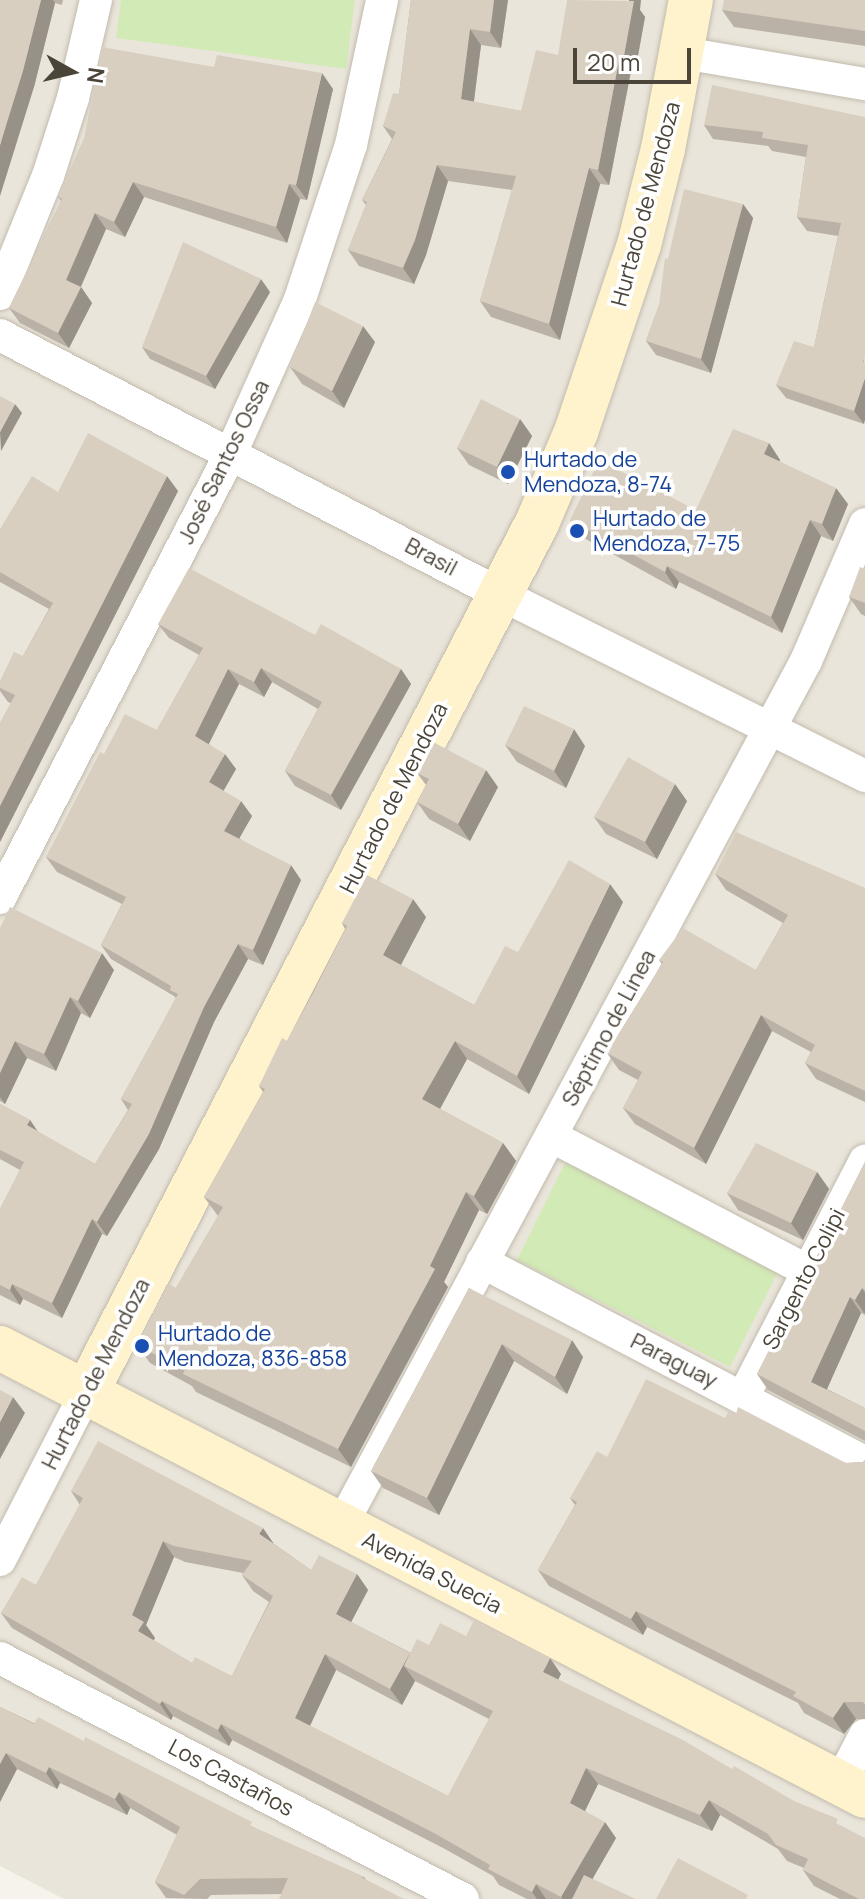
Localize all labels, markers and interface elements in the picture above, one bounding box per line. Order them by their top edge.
north arrow [32,32,112,112]
scale bar [577,32,695,82]
text: 20 m [587,45,640,78]
text: N [80,65,112,85]
street label: Hurtado de Mendoza [606,99,686,309]
street label: José Santos Ossa [173,376,275,548]
place label: Hurtado de Mendoza, 8-74 [524,446,672,498]
marker: Hurtado de Mendoza, 8-74 [499,463,517,481]
place label: Hurtado de Mendoza, 7-75 [593,505,740,556]
marker: Hurtado de Mendoza, 7-75 [568,522,586,540]
street label: Brasil [401,532,461,582]
street label: Hurtado de Mendoza [334,698,454,898]
street label: Séptimo de Línea [557,945,661,1111]
street label: Sargento Colipi [757,1204,851,1354]
street label: Hurtado de Mendoza [36,1274,156,1474]
place label: Hurtado de Mendoza, 836-858 [158,1320,347,1372]
street label: Paraguay [626,1328,722,1394]
marker: Hurtado de Mendoza, 836-858 [133,1337,151,1355]
street label: Avenida Suecia [358,1527,506,1619]
street label: Los Castaños [164,1734,298,1822]

